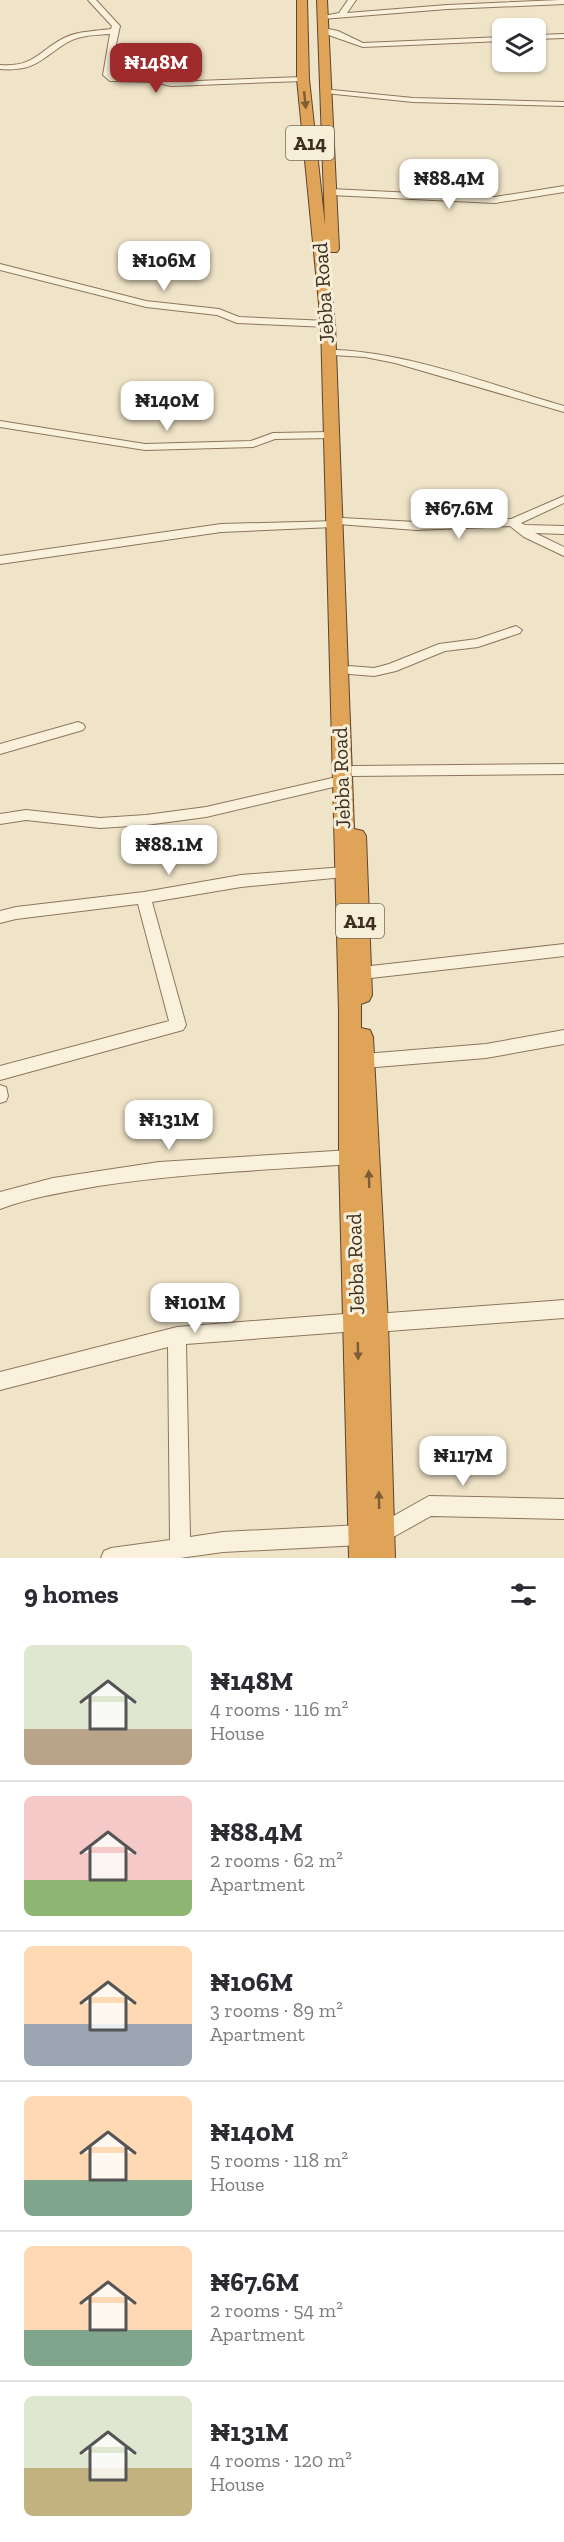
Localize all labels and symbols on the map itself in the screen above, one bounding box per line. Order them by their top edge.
pin: ₦148M [114,43,198,94]
one-way arrow [300,91,310,110]
road number: A14 [286,126,334,160]
pin: ₦88.4M [400,159,498,210]
pin: ₦106M [122,241,206,292]
street label: Jebba Road [307,241,339,344]
pin: ₦140M [125,381,209,432]
pin: ₦67.6M [410,489,508,540]
street label: Jebba Road [327,726,355,829]
pin: ₦88.1M [120,825,218,876]
road number: A14 [336,904,384,938]
pin: ₦131M [127,1100,211,1151]
one-way arrow [364,1169,373,1188]
street label: Jebba Road [341,1212,369,1315]
pin: ₦101M [153,1283,237,1334]
one-way arrow [353,1341,363,1360]
pin: ₦117M [421,1436,505,1487]
one-way arrow [374,1490,383,1509]

